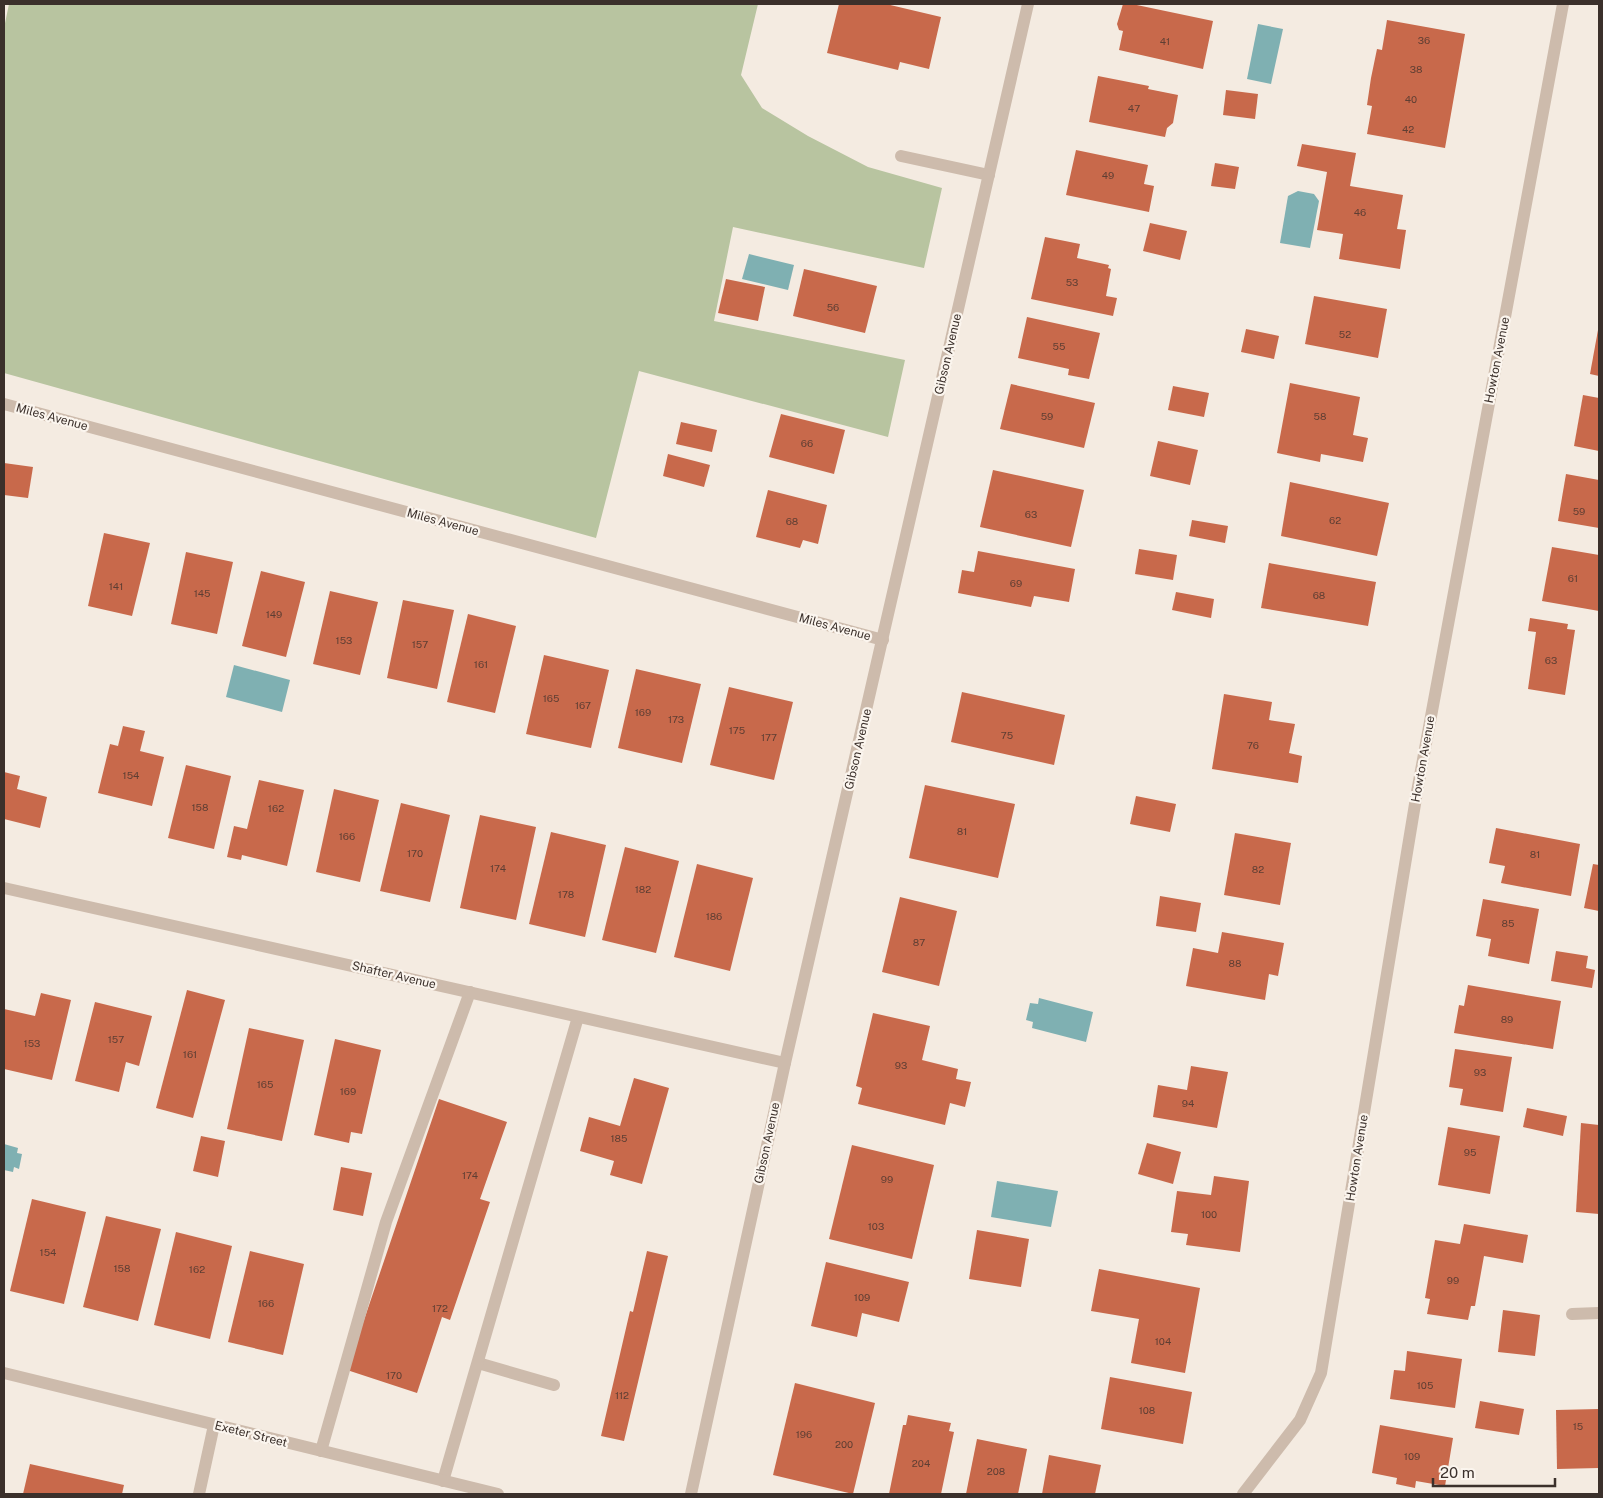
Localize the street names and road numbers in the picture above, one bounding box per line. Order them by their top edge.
street label: Gibson Avenue [932,312,964,396]
street label: Howton Avenue [1482,316,1512,404]
street label: Miles Avenue [14,401,90,433]
street label: Miles Avenue [405,506,481,538]
street label: Miles Avenue [797,611,873,643]
street label: Gibson Avenue [842,707,874,791]
street label: Howton Avenue [1409,714,1438,803]
street label: Shafter Avenue [351,959,438,992]
street label: Gibson Avenue [752,1101,783,1185]
street label: Howton Avenue [1343,1113,1371,1202]
street label: Exeter Street [213,1418,289,1450]

